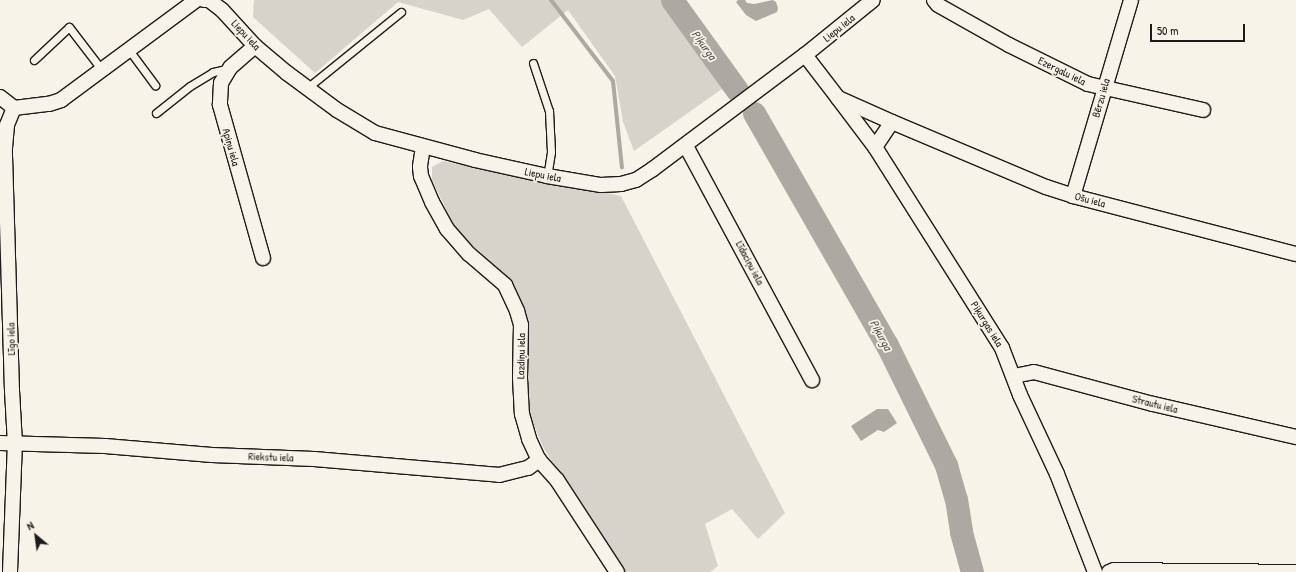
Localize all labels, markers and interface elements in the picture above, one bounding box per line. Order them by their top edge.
street label: Liepu iela [821,11,857,45]
scale bar [1152,16,1247,42]
street label: Liepu iela [229,17,263,53]
text: 50 m [1157,22,1178,39]
water label: Piķurga [689,27,719,63]
street label: Ezergalu iela [1036,54,1088,88]
street label: Bērzu iela [1089,77,1113,119]
street label: Apiņu iela [219,127,243,167]
street label: Liepu iela [524,165,562,185]
street label: Ošu iela [1073,190,1107,210]
street label: Līdaciņu iela [733,239,767,287]
street label: Piķurgas iela [968,299,1006,349]
water label: Piķurga [867,317,895,353]
street label: Līgo iela [4,323,18,355]
street label: Lazdiņu iela [514,333,528,379]
street label: Strautu iela [1131,392,1179,416]
street label: Riekstu iela [248,450,294,464]
north arrow [16,516,56,556]
text: N [24,518,36,533]

